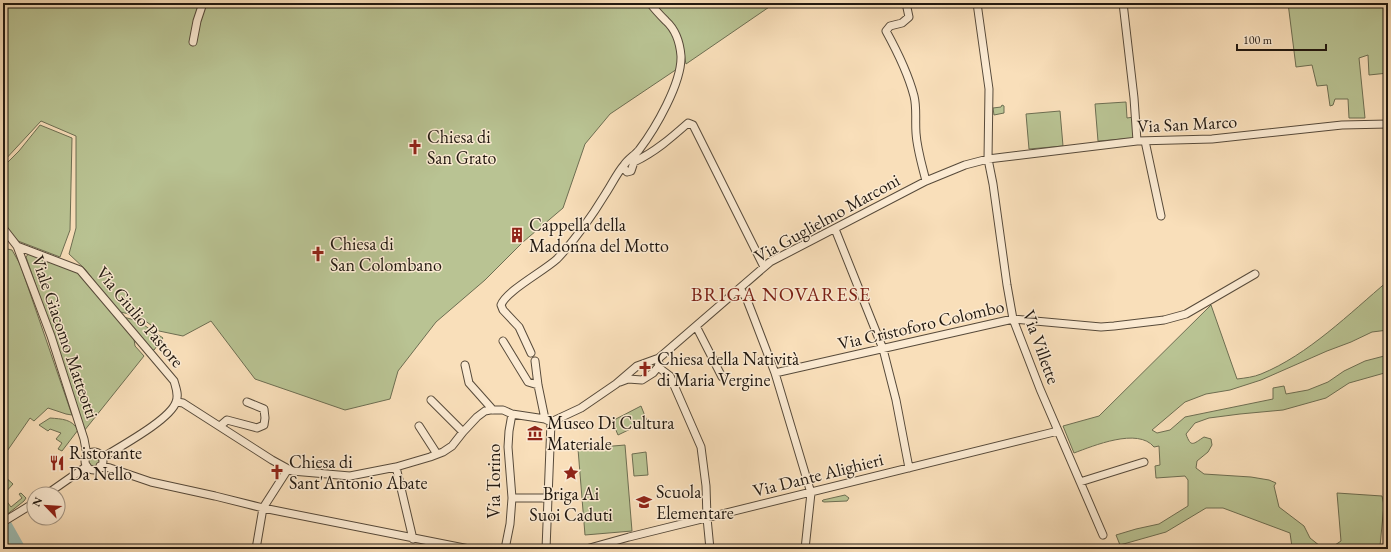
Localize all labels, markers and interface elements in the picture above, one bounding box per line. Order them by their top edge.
scale bar [1237,26,1326,52]
text: 100 m [1243,32,1273,48]
street label: Via San Marco [1136,109,1238,138]
place label: Chiesa di San Grato [427,125,497,169]
church icon: Chiesa di San Grato [406,138,424,156]
street label: Via Guglielmo Marconi [750,168,904,267]
place label: Cappella della Madonna del Motto [529,213,669,257]
building icon: Cappella della Madonna del Motto [508,226,526,244]
place label: Chiesa di San Colombano [330,232,442,276]
church icon: Chiesa di San Colombano [309,245,327,263]
street label: Viale Giacomo Matteotti [27,252,104,422]
street label: Via Giulio Pastore [91,261,189,372]
district label: BRIGA NOVARESE [691,281,871,307]
street label: Via Cristoforo Colombo [835,294,1006,355]
street label: Via Villette [1017,307,1065,387]
place label: Chiesa della Natività di Maria Vergine [657,347,800,391]
church icon: Chiesa della Natività di Maria Vergine [636,360,654,378]
place label: Museo Di Cultura Materiale [547,411,675,455]
museum icon: Museo Di Cultura Materiale [526,424,544,442]
place label: Ristorante Da Nello [69,441,142,485]
street label: Via Torino [482,443,505,518]
street label: Via Dante Alighieri [750,447,886,502]
place label: Chiesa di Sant'Antonio Abate [289,450,427,494]
restaurant icon: Ristorante Da Nello [48,454,66,472]
church icon: Chiesa di Sant'Antonio Abate [268,463,286,481]
place icon: Briga Ai Suoi Caduti [562,464,580,482]
place label: Scuola Elementare [656,480,734,524]
place label: Briga Ai Suoi Caduti [529,482,613,526]
north arrow [26,486,66,526]
school or university icon: Scuola Elementare [635,493,653,511]
text: N [29,495,45,509]

